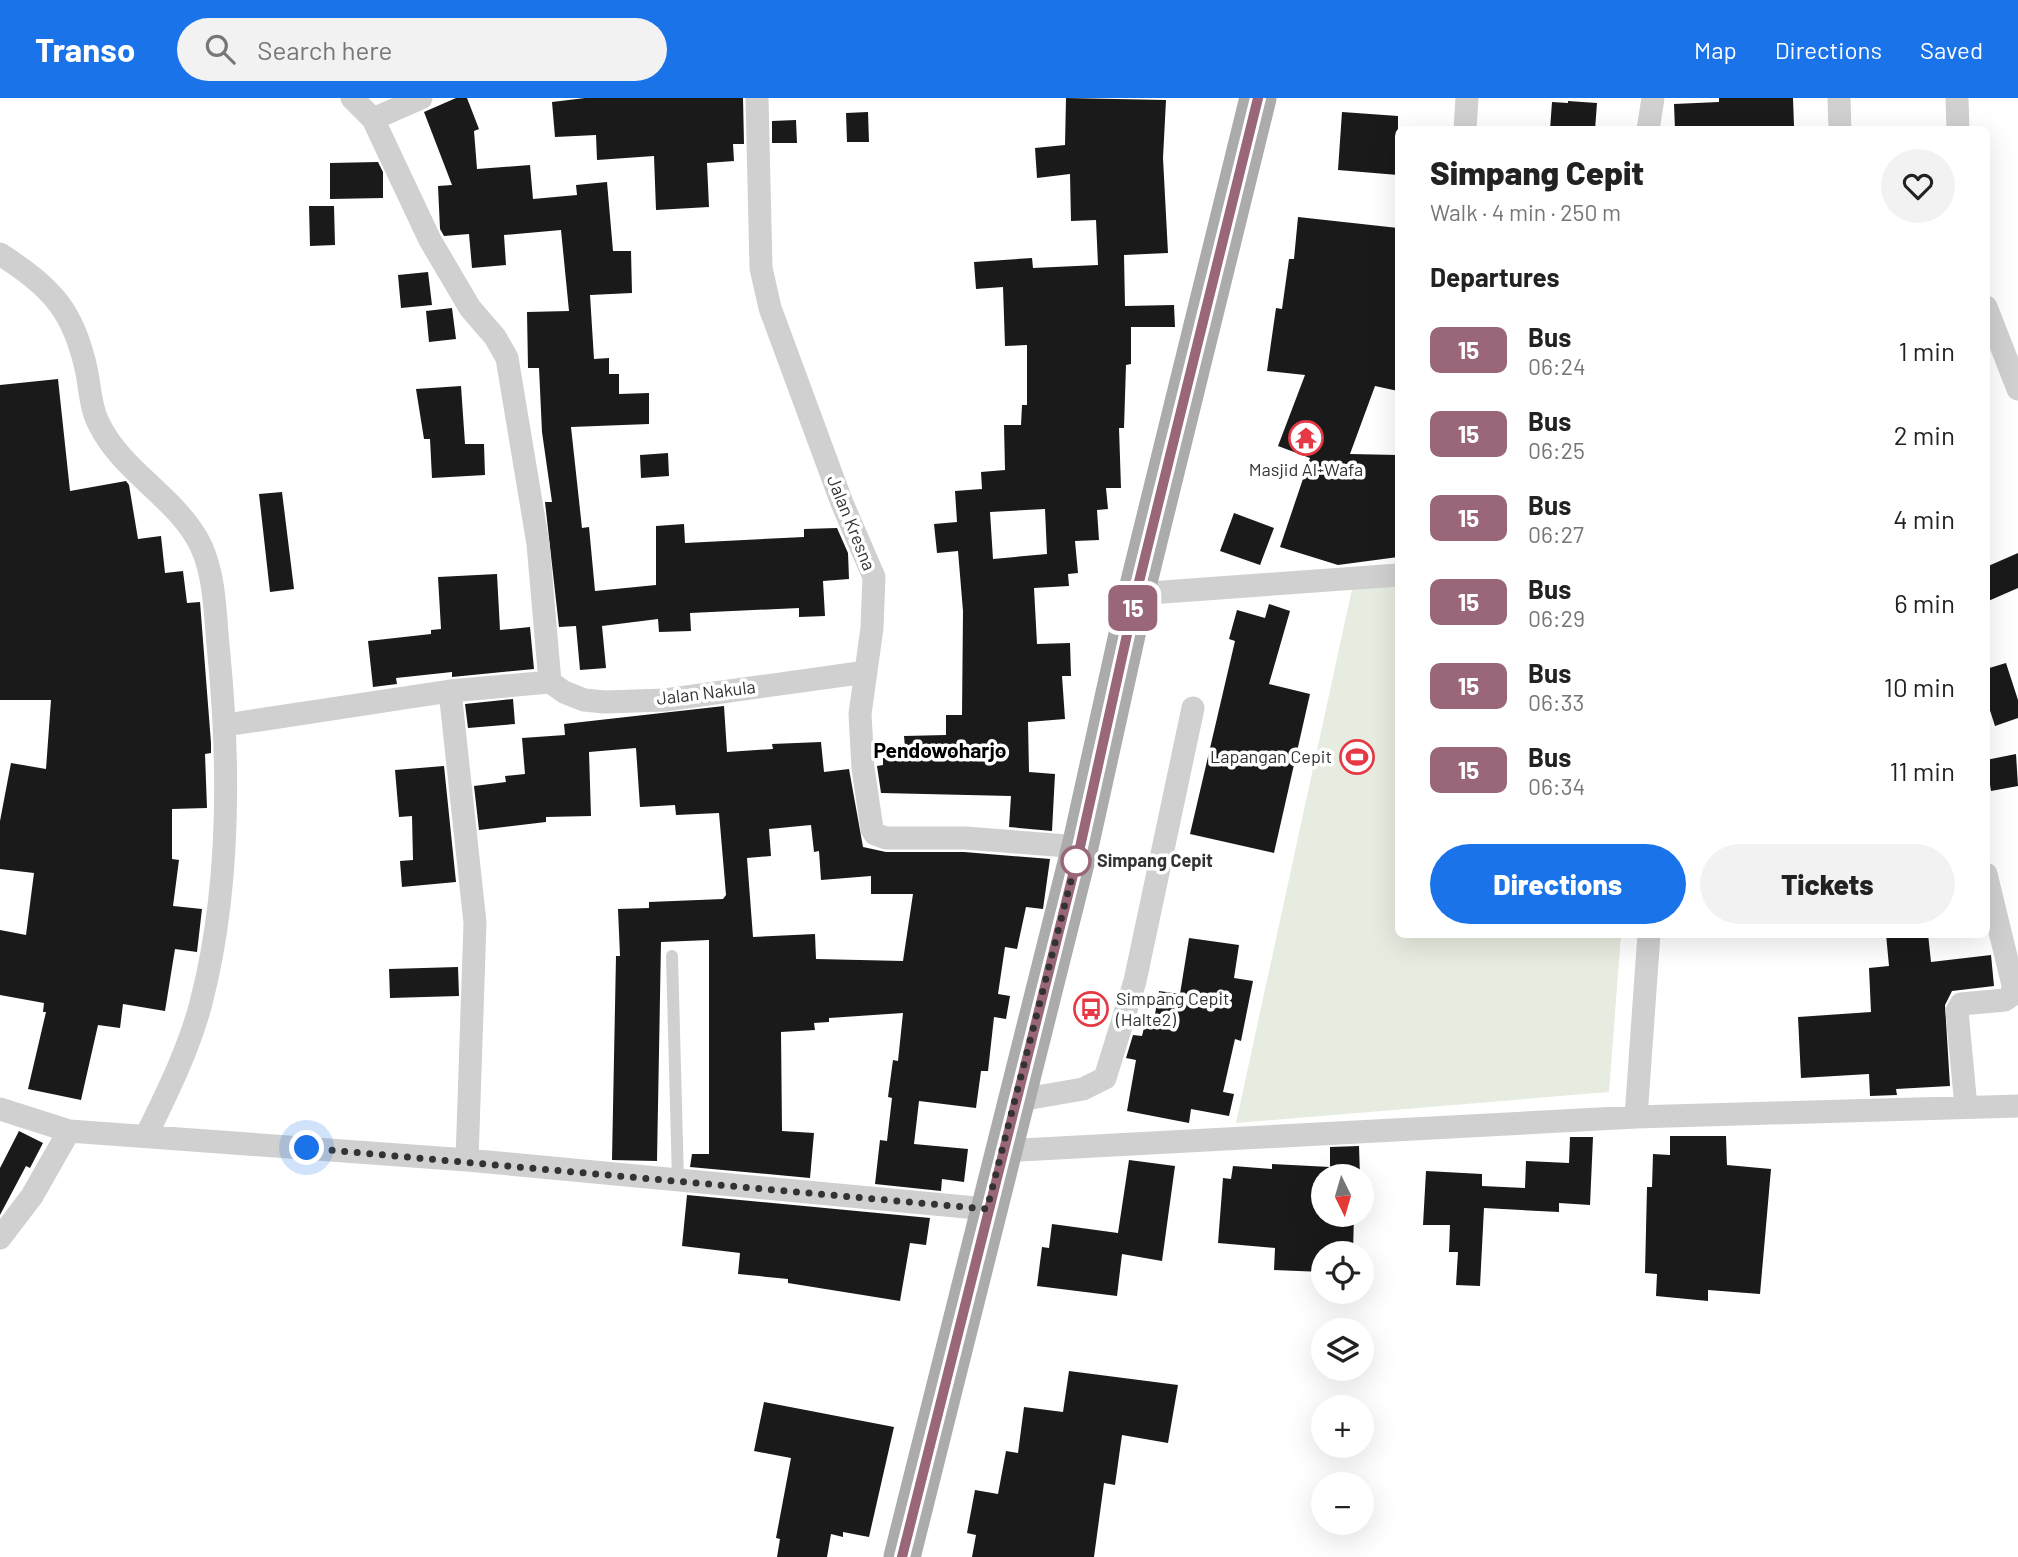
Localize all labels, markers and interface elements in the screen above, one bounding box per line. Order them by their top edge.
search box [177,18,667,81]
text: Transo [35,29,135,69]
icon: search [201,30,239,68]
text: Search here [257,34,392,65]
text: Map [1694,35,1737,64]
text: Directions [1775,35,1882,64]
text: Saved [1920,35,1983,64]
button: heart [1881,149,1955,223]
text: Simpang Cepit [1430,152,1644,192]
text: Walk · 4 min · 250 m [1430,198,1621,226]
text: Departures [1430,261,1560,292]
text: Bus [1528,321,1571,352]
text: 15 [1458,335,1479,364]
text: 1 min [1899,335,1955,366]
text: 06:24 [1528,352,1586,380]
text: Bus [1528,405,1571,436]
temple icon: Masjid Al-Wafa [1287,419,1325,457]
text: 15 [1458,419,1479,448]
text: 2 min [1894,419,1955,450]
text: 06:25 [1528,436,1585,464]
place label: Masjid Al-Wafa [1249,458,1363,480]
street label: Jalan Kresna [823,472,881,573]
text: Bus [1528,489,1571,520]
text: 15 [1458,503,1479,532]
text: 4 min [1893,503,1955,534]
text: 06:27 [1528,520,1584,548]
text: Bus [1528,573,1571,604]
line badge: 15 [1102,585,1164,631]
text: 15 [1458,587,1479,616]
text: 6 min [1894,587,1955,618]
text: 15 [1122,593,1144,622]
text: 06:29 [1528,604,1585,632]
text: Bus [1528,657,1571,688]
text: 15 [1458,671,1479,700]
text: 10 min [1884,671,1955,702]
street label: Jalan Nakula [655,675,757,709]
text: 06:33 [1528,688,1584,716]
district label: Pendowoharjo [874,737,1006,762]
sports icon: Lapangan Cepit [1338,738,1376,776]
text: Bus [1528,741,1571,772]
place label: Lapangan Cepit [1210,745,1332,767]
text: 15 [1458,755,1479,784]
text: 11 min [1889,755,1955,786]
text: 06:34 [1528,772,1585,800]
button: Directions [1430,844,1686,924]
button: Tickets [1700,844,1955,924]
marker: Simpang Cepit [1061,846,1091,876]
place label: Simpang Cepit [1097,849,1213,871]
place label: Simpang Cepit (Halte2) [1115,987,1230,1030]
bus stop icon: Simpang Cepit (Halte2) [1072,990,1110,1028]
your location [289,1130,324,1165]
north arrow [1311,1164,1374,1227]
map controls [1311,1164,1374,1535]
button: locate [1311,1241,1374,1304]
button: layers [1311,1318,1374,1381]
button: + [1311,1395,1374,1458]
button: − [1311,1472,1374,1535]

